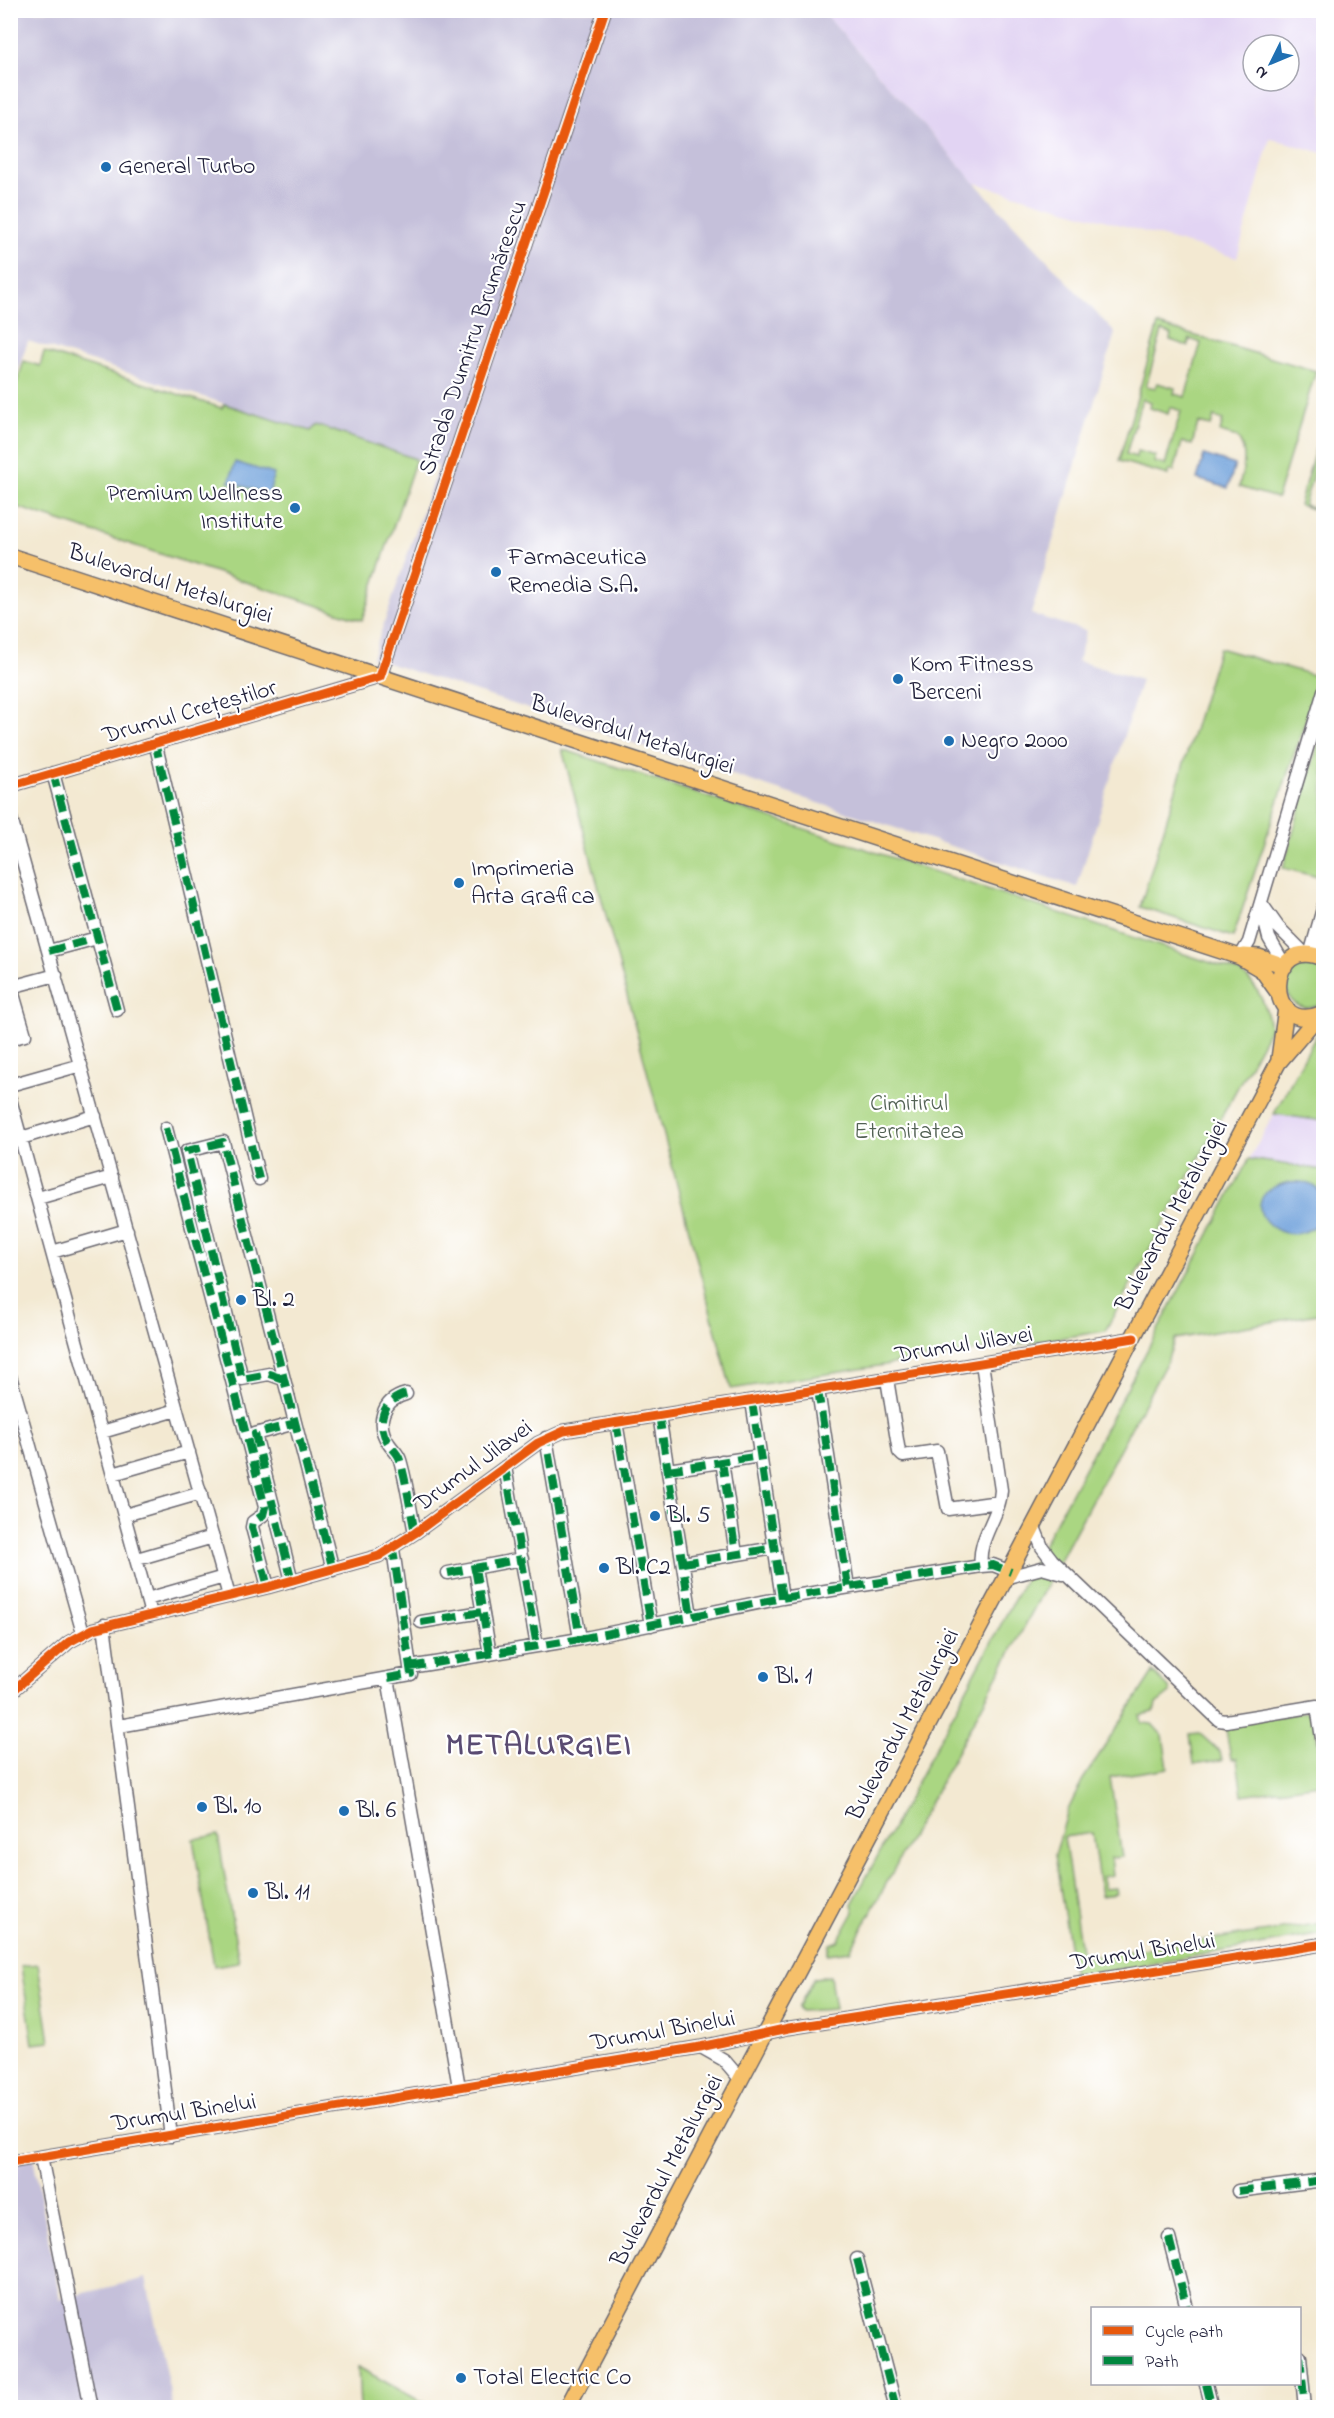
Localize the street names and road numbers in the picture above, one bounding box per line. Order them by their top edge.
street label: Strada Dumitru Brumărescu [411,196,537,480]
street label: Bulevardul Metalurgiei [62,535,277,635]
street label: Drumul Crețeștilor [98,671,282,755]
street label: Bulevardul Metalurgiei [524,686,739,786]
street label: Bulevardul Metalurgiei [1107,1114,1238,1319]
street label: Drumul Jilavei [892,1318,1035,1374]
street label: Drumul Jilavei [407,1412,541,1523]
street label: Bulevardul Metalurgiei [838,1623,969,1828]
street label: Drumul Binelui [1067,1924,1218,1982]
street label: Drumul Binelui [587,2002,738,2062]
street label: Bulevardul Metalurgiei [602,2069,733,2274]
street label: Drumul Binelui [108,2085,259,2143]

